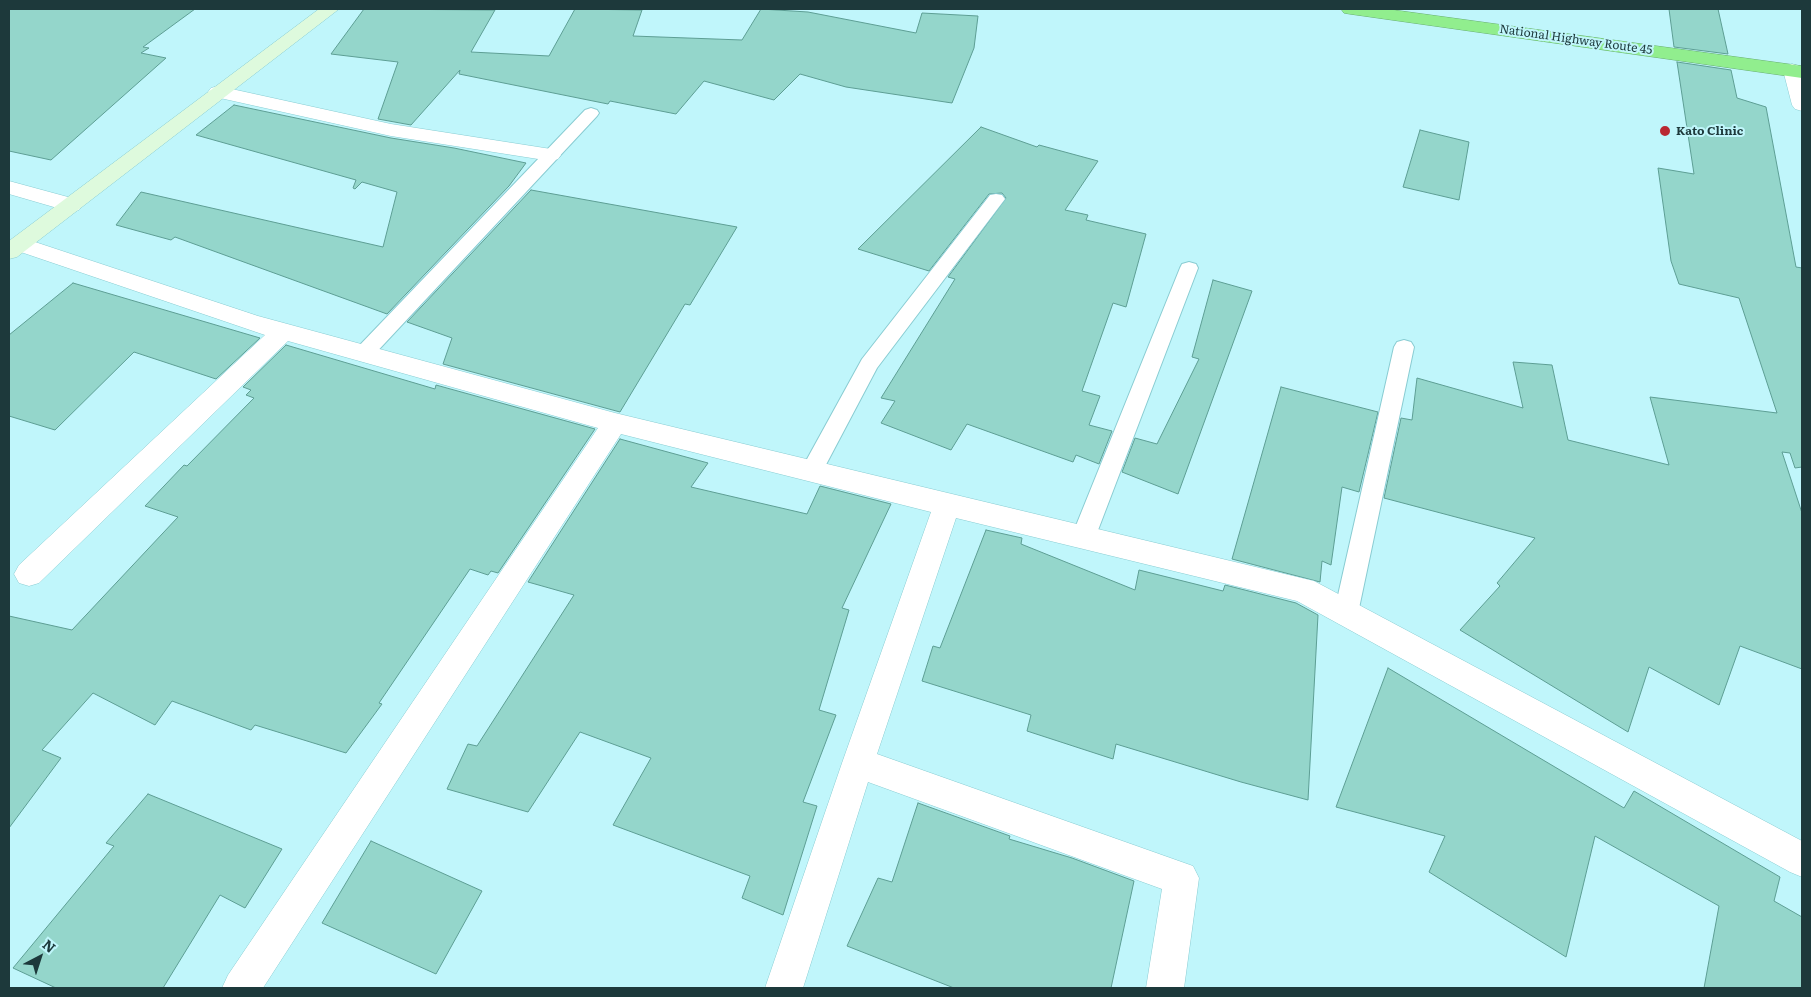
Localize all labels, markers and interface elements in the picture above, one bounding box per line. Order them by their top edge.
street label: National Highway Route 45 [1499,22,1653,58]
marker: Kato Clinic [1658,124,1672,138]
place label: Kato Clinic [1676,124,1743,138]
north arrow [15,932,65,982]
text: N [39,934,61,957]

